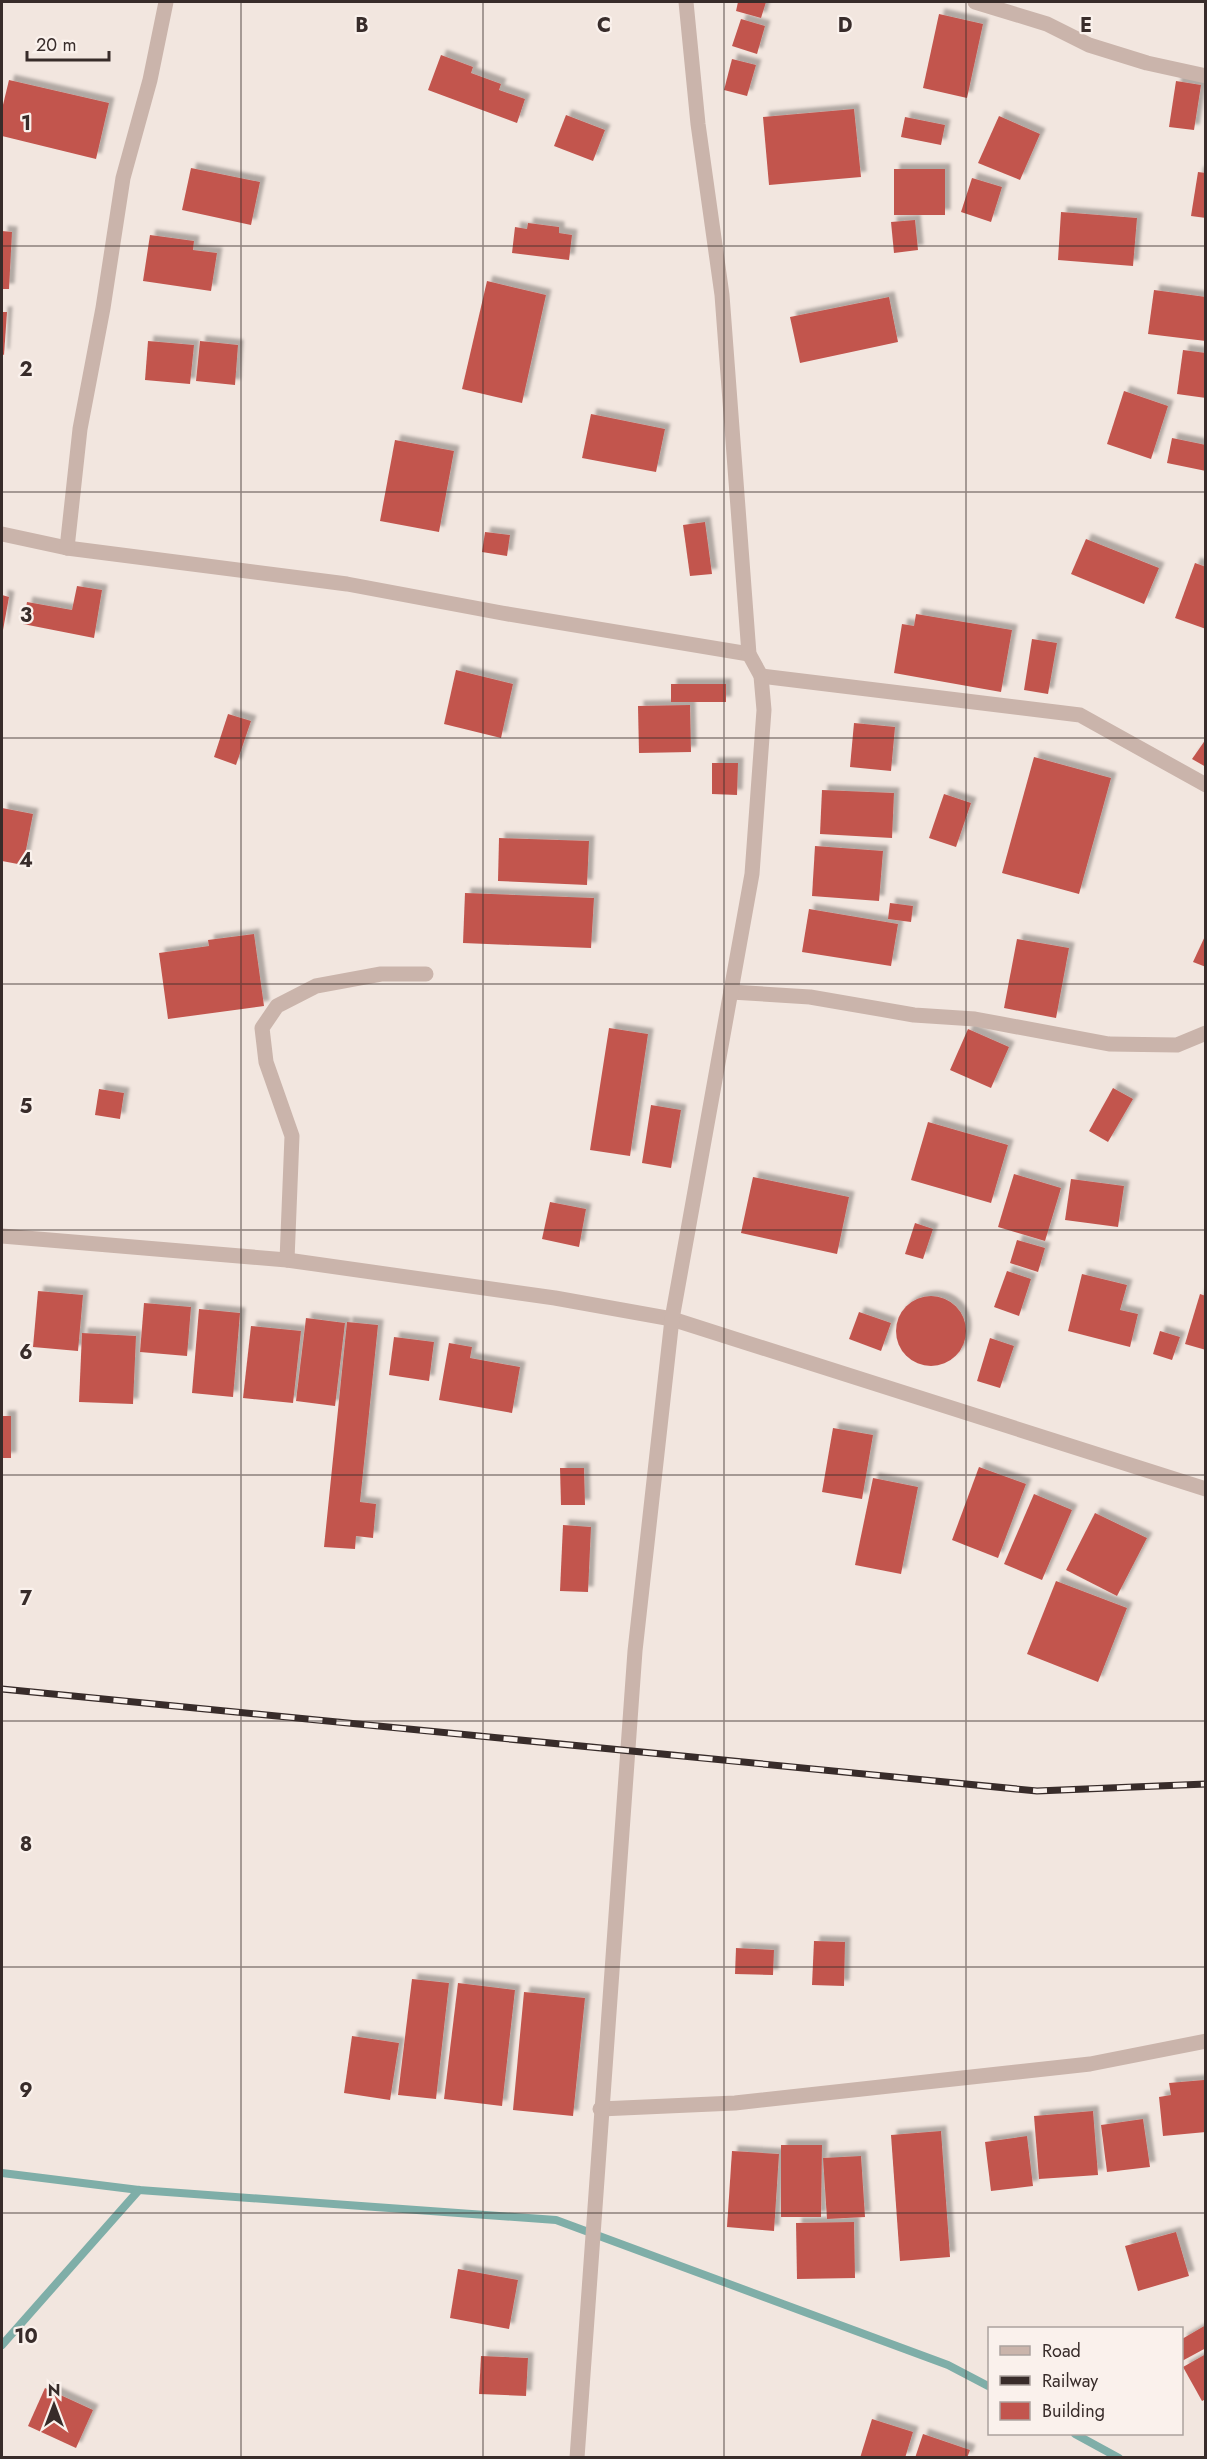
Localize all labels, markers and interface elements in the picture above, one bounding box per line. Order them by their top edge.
text: B [355,11,369,40]
text: C [597,11,611,40]
text: D [838,11,852,40]
text: E [1080,11,1092,40]
scale bar [27,24,110,62]
text: 20 m [36,32,76,58]
text: 1 [21,109,31,138]
text: 2 [19,355,33,384]
text: 3 [20,601,32,630]
text: 4 [19,846,33,875]
text: 5 [20,1092,33,1121]
text: 6 [19,1338,33,1367]
text: 7 [20,1584,33,1613]
text: 8 [20,1830,32,1859]
text: 9 [19,2076,33,2105]
text: 10 [14,2322,38,2351]
legend [988,2327,1183,2435]
text: Road [1042,2338,1081,2364]
text: Railway [1042,2368,1098,2394]
north arrow [24,2375,84,2435]
text: N [48,2379,60,2402]
text: Building [1042,2398,1105,2424]

